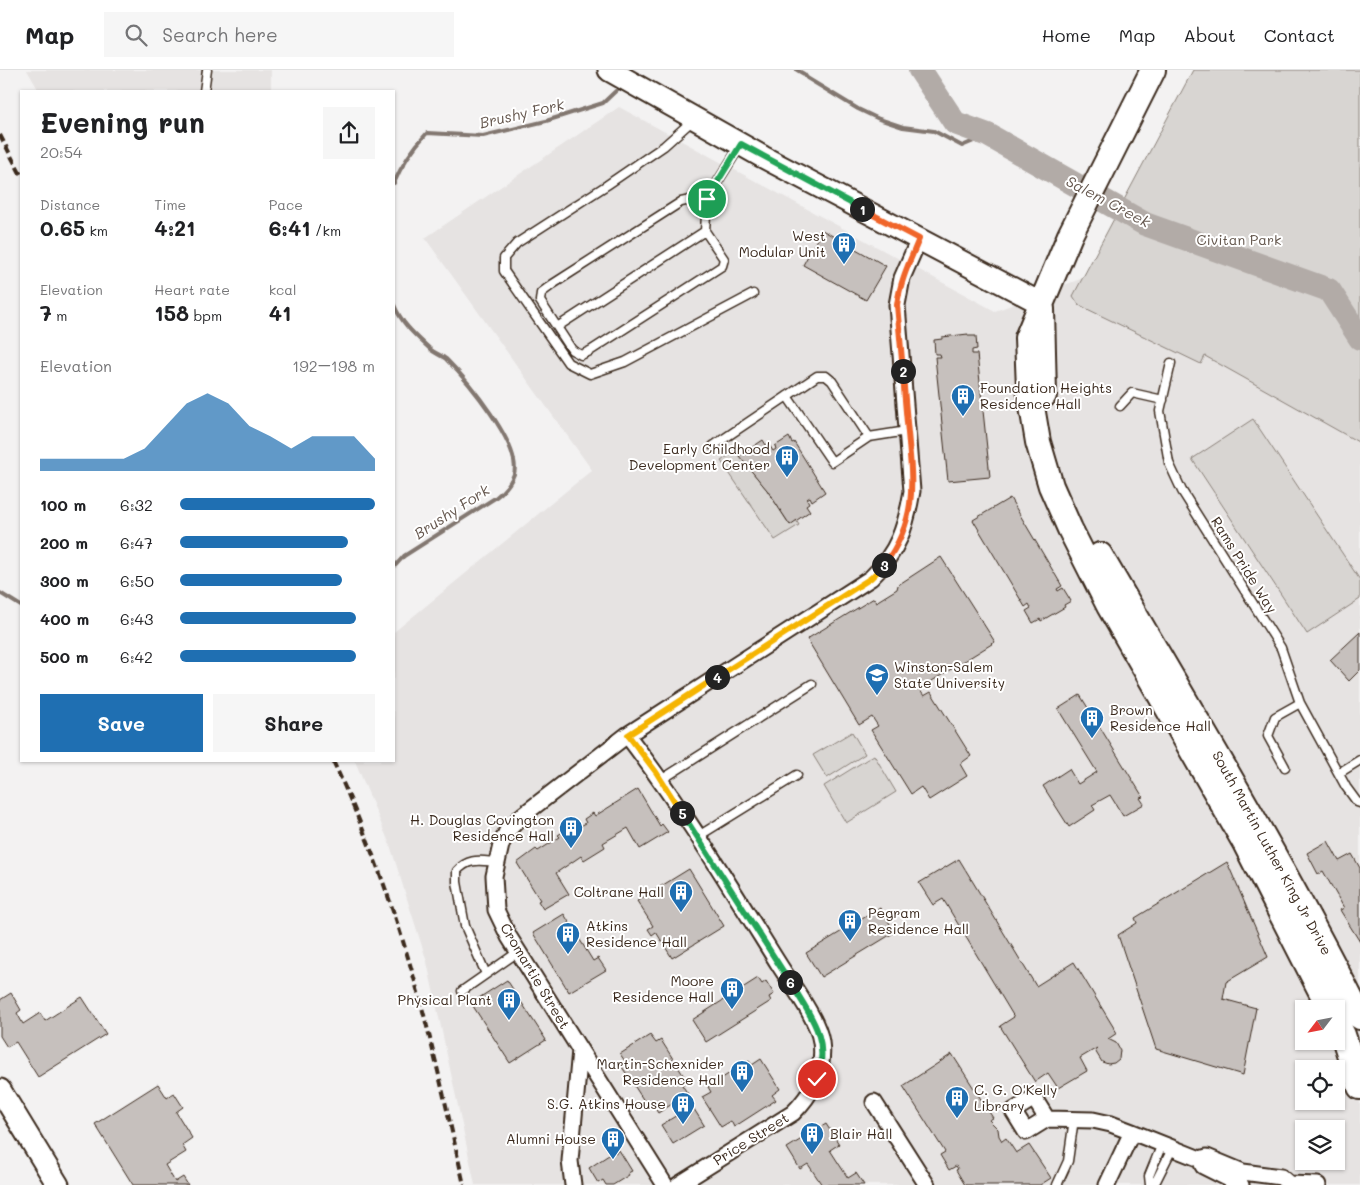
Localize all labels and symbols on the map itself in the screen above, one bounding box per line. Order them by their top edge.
water label: Brushy Fork [478,93,567,132]
water label: Salem Creek [1063,171,1155,232]
pin [686,178,728,220]
pin: 1 [850,196,874,222]
place label: West Modular Unit [739,226,826,261]
park label: Civitan Park [1197,230,1281,249]
building icon: West Modular Unit [831,231,857,265]
pin: 2 [890,358,916,384]
place label: Foundation Heights Residence Hall [980,378,1112,413]
building icon: Foundation Heights Residence Hall [950,383,976,417]
place label: Early Childhood Development Center [629,439,770,474]
building icon: Early Childhood Development Center [774,444,800,478]
water label: Brushy Fork [410,479,494,543]
street label: Rams Pride Way [1207,513,1282,617]
pin: 3 [872,552,896,578]
place label: Winston-Salem State University [894,657,1005,692]
school or university icon: Winston-Salem State University [864,662,890,696]
pin: 4 [704,664,730,690]
place label: Brown Residence Hall [1110,700,1211,735]
building icon: Brown Residence Hall [1079,705,1105,739]
street label: South Martin Luther King Jr Drive [1208,747,1337,958]
pin: 5 [670,800,694,826]
place label: H. Douglas Covington Residence Hall [410,810,554,845]
building icon: H. Douglas Covington Residence Hall [558,815,584,849]
building icon: Coltrane Hall [668,879,694,913]
place label: Coltrane Hall [574,882,664,901]
place label: Pegram Residence Hall [868,903,969,938]
building icon: Pegram Residence Hall [837,908,863,942]
place label: Atkins Residence Hall [586,916,687,951]
street label: Cromartie Street [496,919,575,1032]
building icon: Atkins Residence Hall [555,921,581,955]
pin: 6 [778,970,802,994]
place label: Moore Residence Hall [613,971,714,1006]
building icon: Moore Residence Hall [719,976,745,1010]
building icon: Physical Plant [496,987,522,1021]
place label: Physical Plant [398,990,492,1009]
north arrow [1295,1000,1345,1050]
place label: Martin-Schexnider Residence Hall [597,1054,724,1089]
pin [796,1058,838,1100]
building icon: Martin-Schexnider Residence Hall [729,1059,755,1093]
place label: C. G. O'Kelly Library [974,1080,1057,1115]
building icon: C. G. O'Kelly Library [944,1085,970,1119]
building icon: S.G. Atkins House [670,1091,696,1125]
place label: S.G. Atkins House [547,1094,666,1113]
street label: Price Street [709,1108,792,1169]
building icon: Blair Hall [799,1121,825,1155]
place label: Blair Hall [830,1124,892,1143]
building icon: Alumni House [600,1126,626,1160]
place label: Alumni House [506,1129,596,1148]

